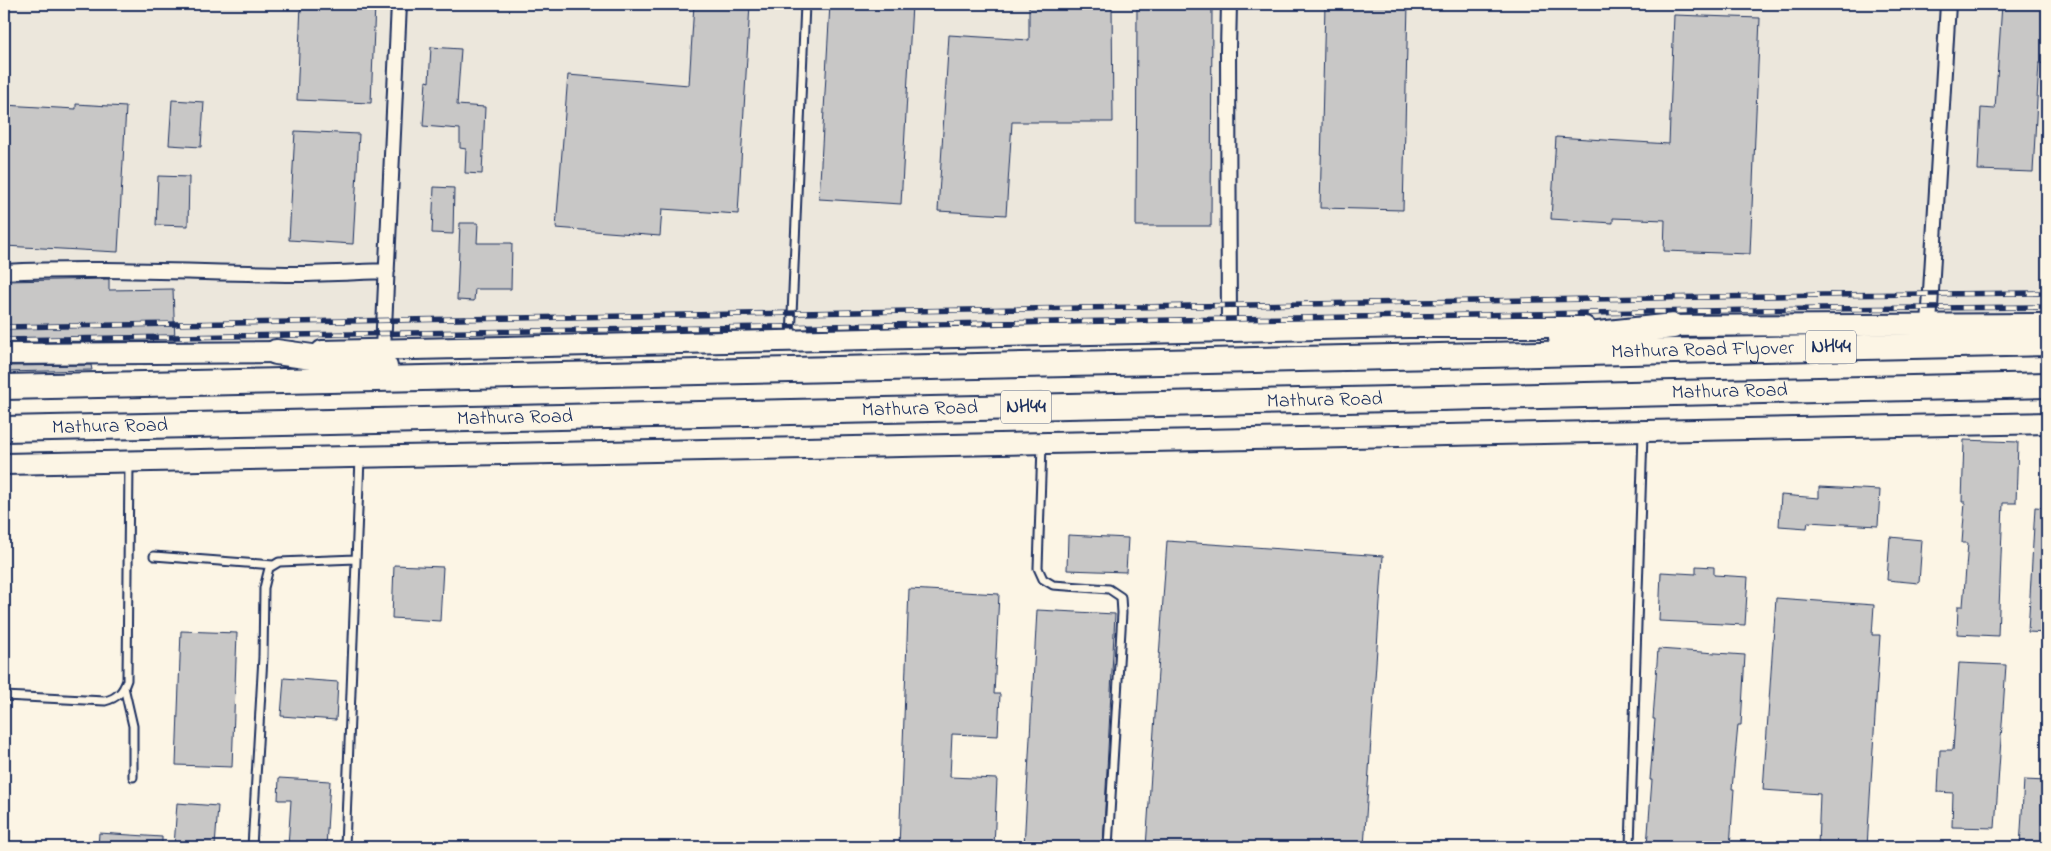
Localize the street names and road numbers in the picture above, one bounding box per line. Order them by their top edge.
road number: NH44 [1806,331,1856,364]
street label: Mathura Road Flyover [1611,334,1795,367]
street label: Mathura Road [1671,376,1788,408]
street label: Mathura Road [1266,385,1383,416]
road number: NH44 [1001,391,1051,424]
street label: Mathura Road [861,394,978,425]
street label: Mathura Road [457,402,573,434]
street label: Mathura Road [52,411,168,442]

